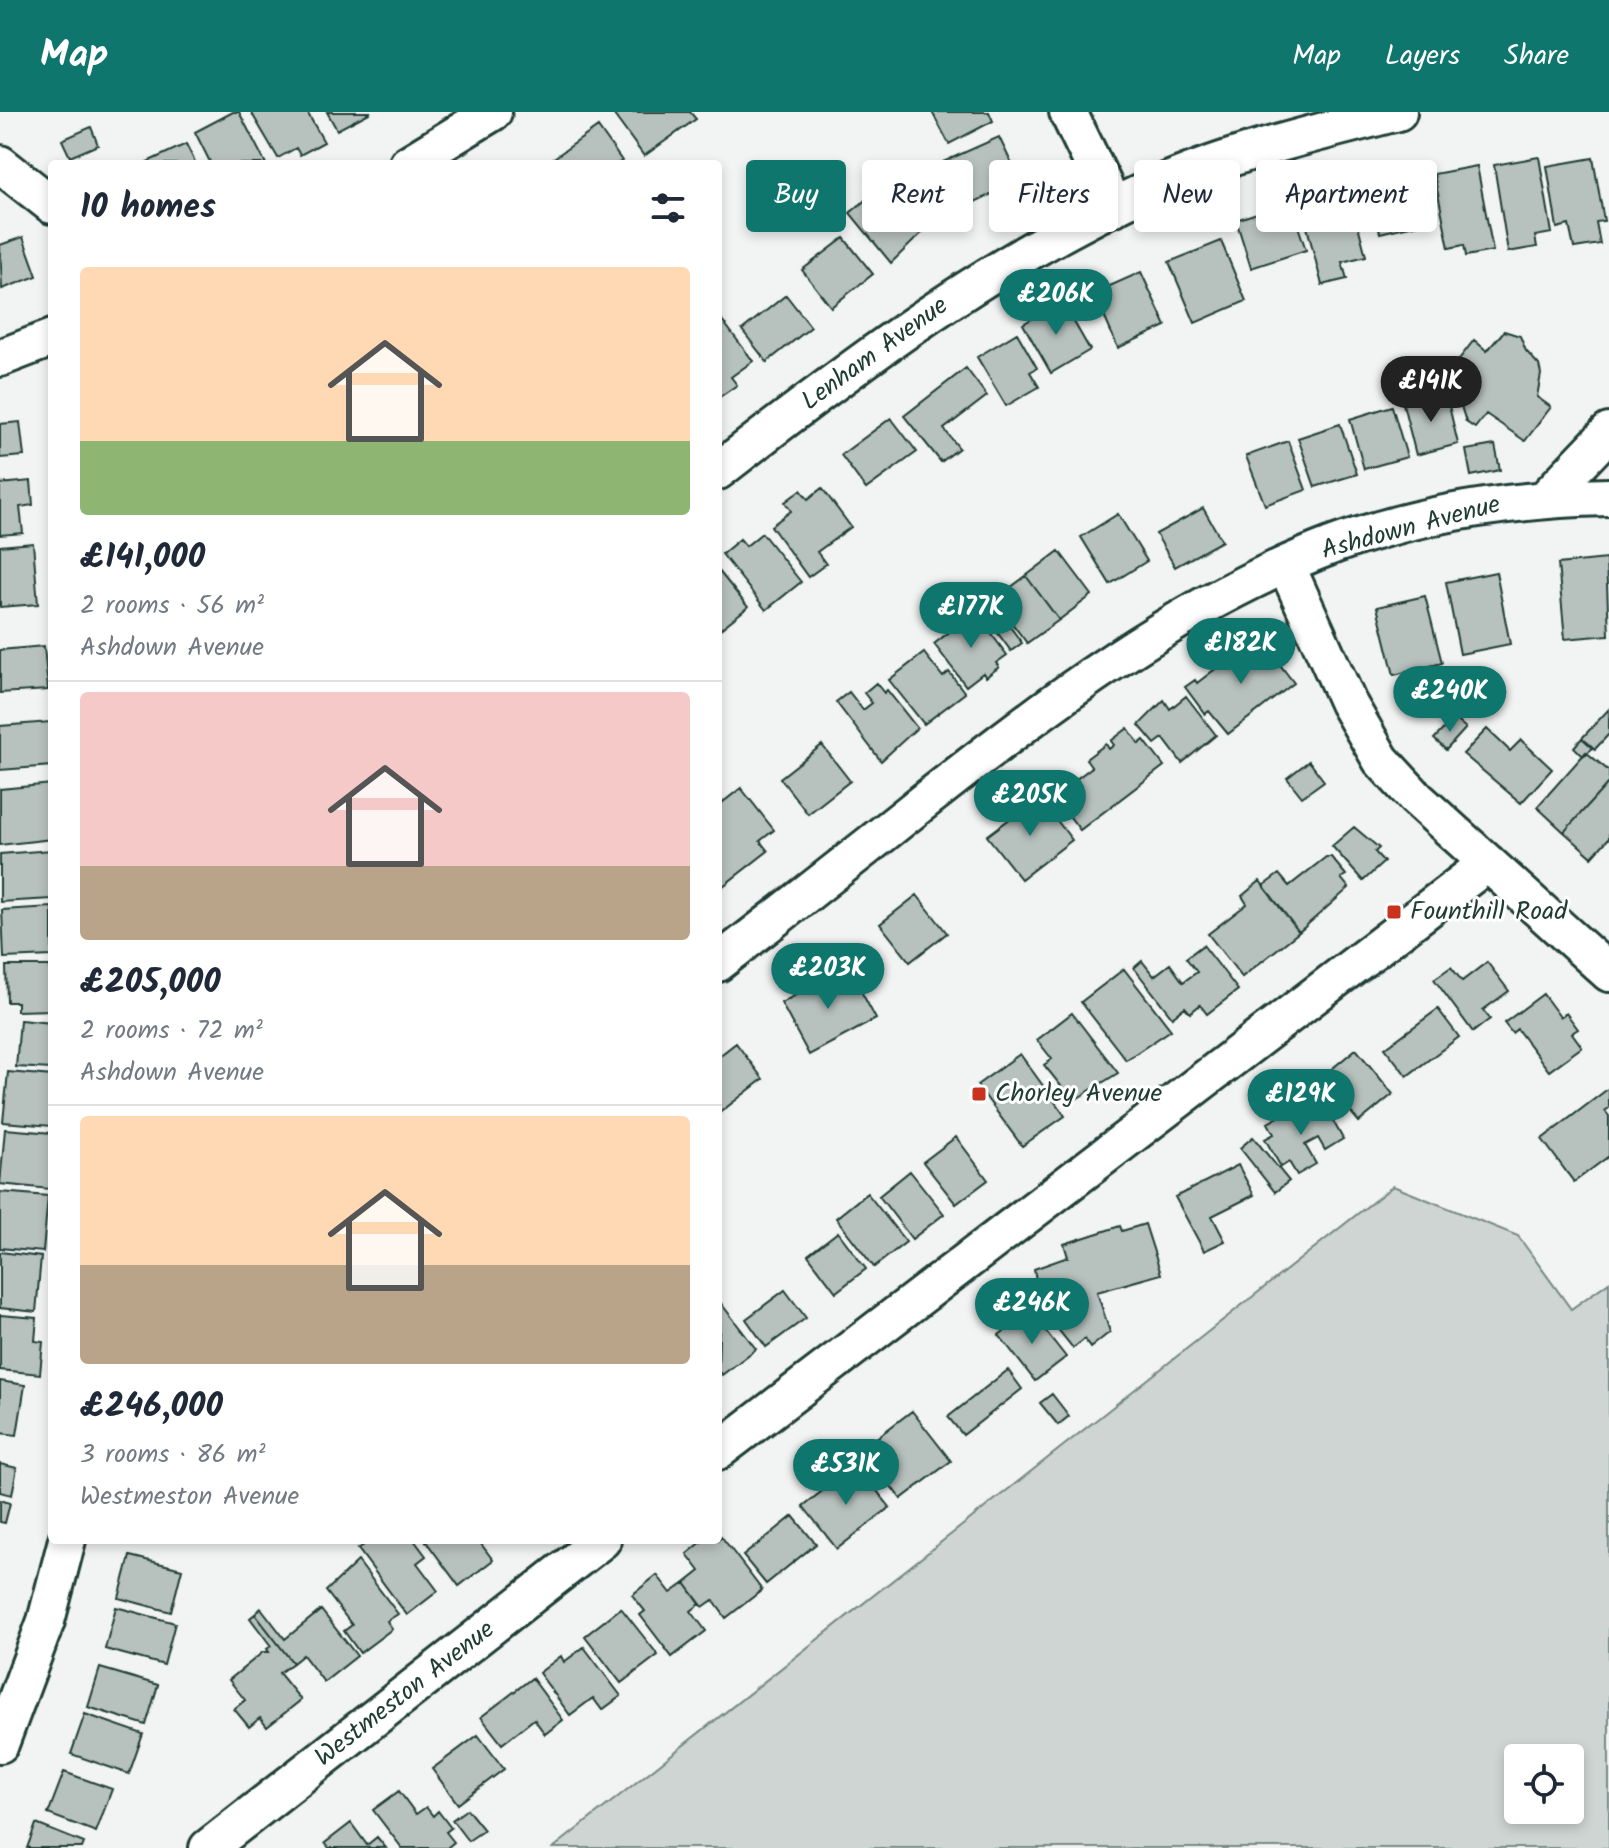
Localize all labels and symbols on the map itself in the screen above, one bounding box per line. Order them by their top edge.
pin: £206K [1000,269,1112,337]
street label: Lenham Avenue [792,286,958,422]
pin: £141K [1375,356,1487,424]
street label: Ashdown Avenue [1317,484,1506,572]
pin: £177K [915,582,1027,650]
pin: £182K [1185,618,1297,686]
pin: £240K [1394,666,1506,734]
pin: £205K [974,770,1086,838]
place label: Founthill Road [1410,891,1568,933]
marker: Founthill Road [1385,903,1403,921]
pin: £203K [772,943,884,1011]
pin: £129K [1245,1069,1357,1137]
place label: Chorley Avenue [995,1073,1162,1115]
marker: Chorley Avenue [970,1085,988,1103]
pin: £246K [976,1278,1088,1346]
pin: £531K [790,1439,902,1507]
street label: Westmeston Avenue [306,1610,505,1778]

